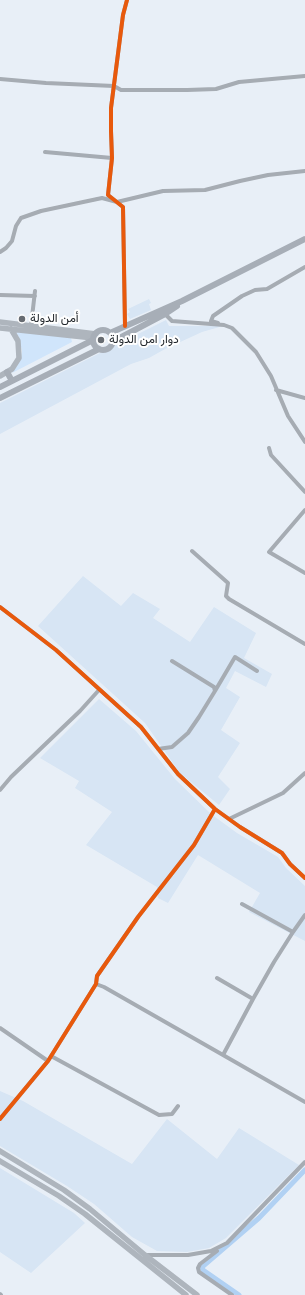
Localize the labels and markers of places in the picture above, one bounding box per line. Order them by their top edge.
place label: أمن الدولة [30,312,79,326]
marker: أمن الدولة [17,314,27,324]
place label: دوار امن الدولة [109,333,179,347]
marker: دوار امن الدولة [96,335,106,345]

